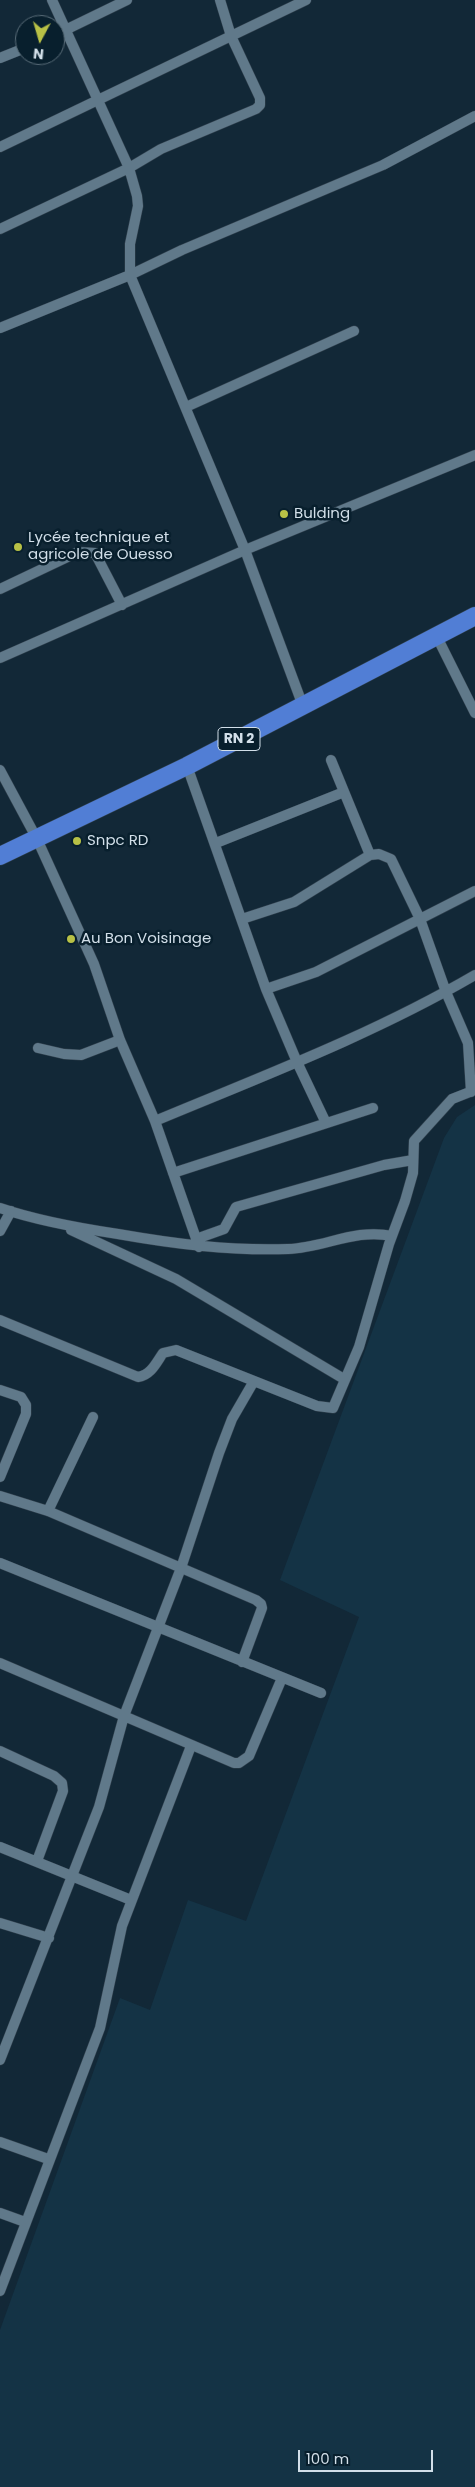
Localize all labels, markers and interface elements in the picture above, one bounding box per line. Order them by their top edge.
north arrow [15,15,65,65]
text: N [32,43,45,64]
place label: Bulding [294,505,350,523]
marker: Bulding [278,508,290,520]
place label: Lycée technique et agricole de Ouesso [28,529,173,564]
marker: Lycée technique et agricole de Ouesso [12,541,24,553]
road number: RN 2 [218,728,260,751]
place label: Snpc RD [87,832,148,850]
marker: Snpc RD [71,835,83,847]
place label: Au Bon Voisinage [81,930,211,948]
marker: Au Bon Voisinage [65,933,77,945]
scale bar [300,2440,435,2472]
text: 100 m [306,2448,349,2469]

